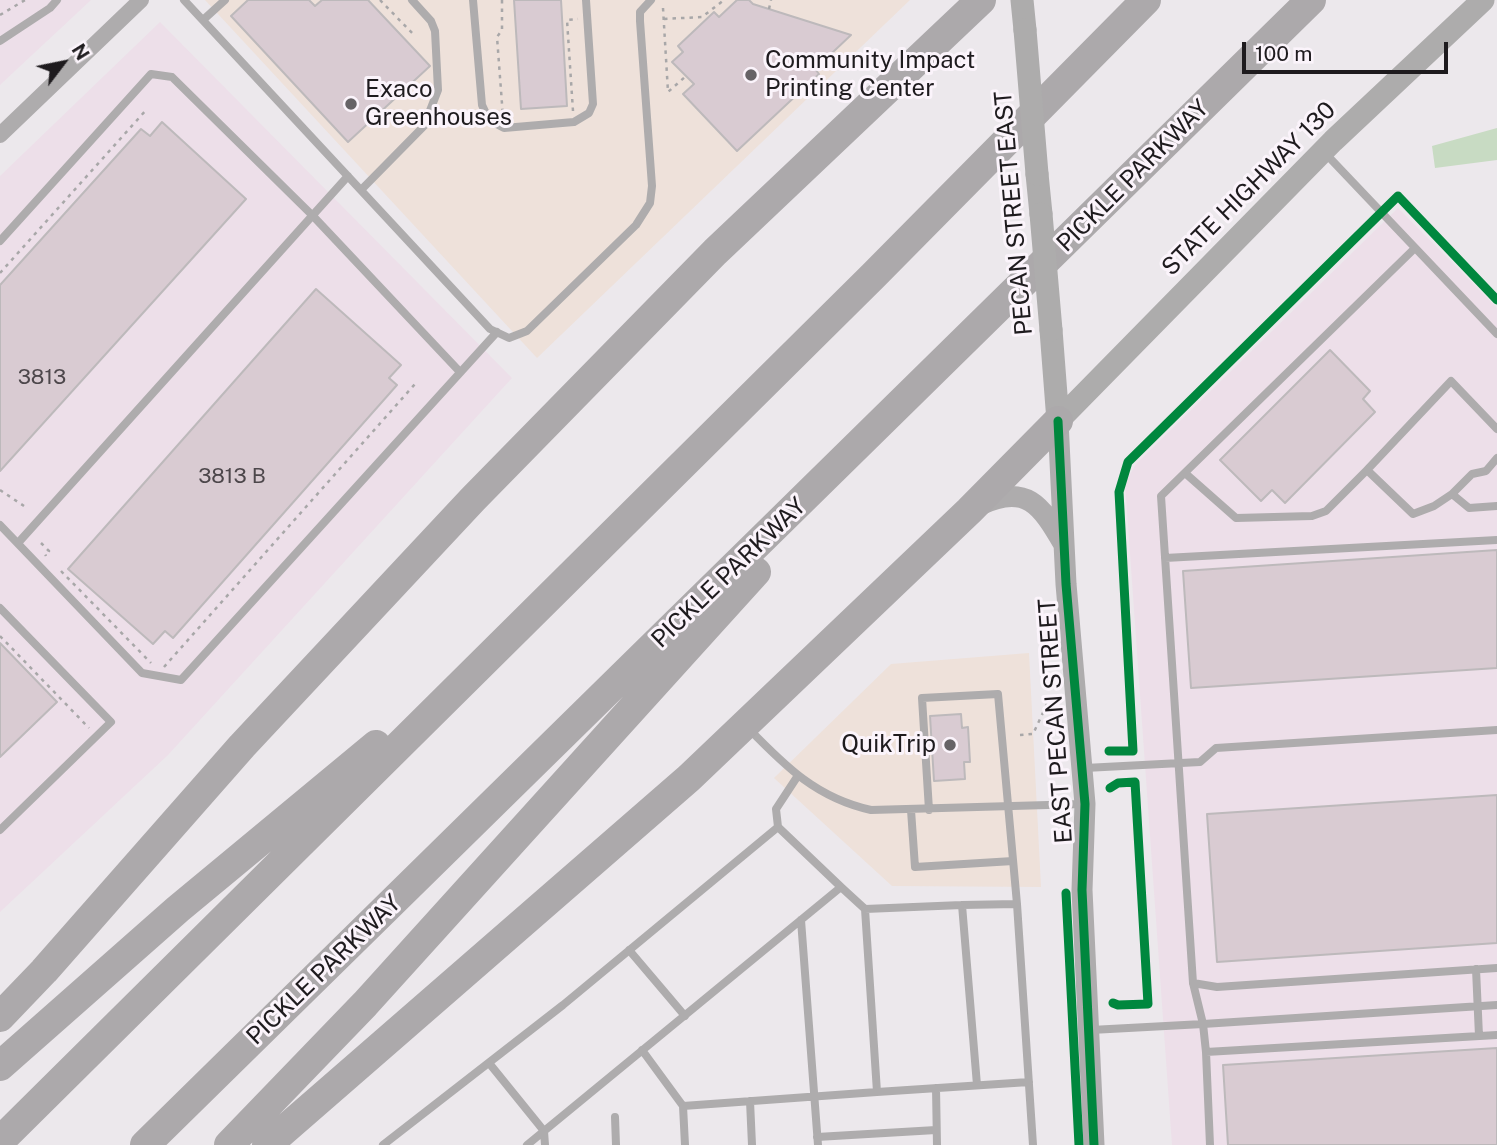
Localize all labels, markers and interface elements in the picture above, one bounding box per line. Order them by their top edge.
north arrow [28,28,98,98]
scale bar [1245,28,1452,72]
text: N [68,40,94,64]
text: 100 m [1255,41,1312,66]
place label: Community Impact Printing Center [765,47,975,103]
marker: Community Impact Printing Center [743,67,759,83]
place label: Exaco Greenhouses [365,76,512,132]
street label: PECAN STREET EAST [989,90,1039,336]
street label: PICKLE PARKWAY [1051,94,1215,258]
marker: Exaco Greenhouses [343,96,359,112]
street label: STATE HIGHWAY 130 [1156,96,1342,282]
house number: 3813 [18,365,66,391]
house number: 3813 B [198,464,266,490]
street label: PICKLE PARKWAY [646,492,812,654]
street label: EAST PECAN STREET [1033,598,1079,844]
place label: QuikTrip [841,731,936,759]
marker: QuikTrip [942,737,958,753]
street label: PICKLE PARKWAY [241,889,407,1051]

